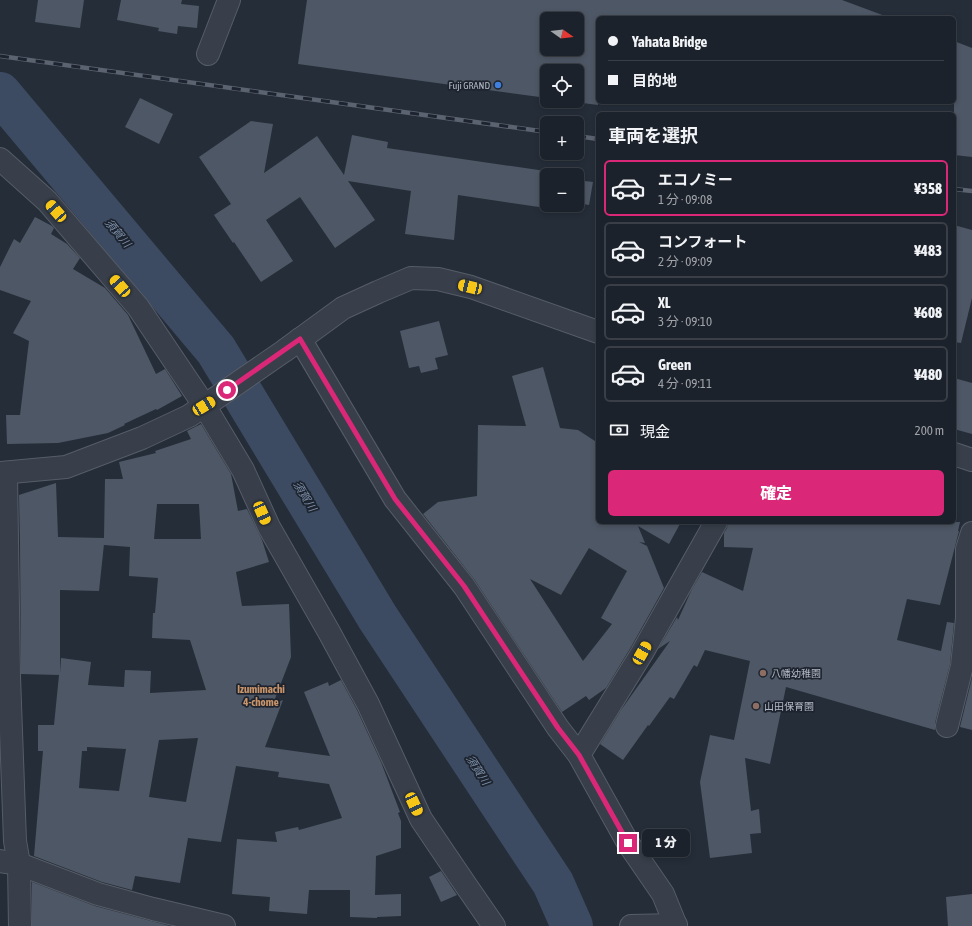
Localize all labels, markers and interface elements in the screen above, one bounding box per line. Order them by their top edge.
north arrow [540,12,584,56]
map controls [540,12,584,212]
text: Yahata Bridge [632,33,707,50]
button: locate [540,64,584,108]
text: 目的地 [632,72,677,89]
place label: Fuji GRAND [449,80,490,91]
marker: Fuji GRAND [493,80,503,90]
button: + [540,116,584,160]
text: 車両を選択 [608,125,698,146]
button: − [540,168,584,212]
icon: car [610,170,646,206]
text: エコノミー [658,171,733,188]
text: ¥358 [914,180,942,197]
text: 1 分 · 09:08 [658,192,712,207]
car [44,198,68,224]
water label: 須賀川 [103,217,134,250]
icon: car [610,232,646,268]
text: コンフォート [658,233,748,250]
text: ¥483 [914,242,942,259]
text: 2 分 · 09:09 [658,254,712,269]
car [108,273,132,299]
car [457,278,483,296]
icon: car [610,294,646,330]
text: XL [658,294,671,311]
text: ¥608 [914,304,942,321]
text: 3 分 · 09:10 [658,314,712,329]
icon: car [610,356,646,392]
text: Green [658,356,691,373]
text: ¥480 [914,366,942,383]
text: 4 分 · 09:11 [658,376,712,391]
route start [218,381,236,399]
car [191,395,217,417]
icon: cash [608,419,630,441]
text: 現金 [640,423,670,440]
text: 200 m [915,423,944,438]
button: 確定 [608,470,944,516]
water label: 須賀川 [291,479,319,514]
car [252,500,272,526]
car [631,640,653,666]
marker: 八幡幼稚園 [758,668,768,678]
place label: 八幡幼稚園 [771,668,821,679]
district label: Izumimachi 4-chome [237,683,285,708]
marker: 山田保育園 [751,701,761,711]
place label: 山田保育園 [764,701,814,712]
water label: 須賀川 [464,753,493,788]
car [403,791,425,817]
callout: 1 分 [642,829,690,857]
route end [619,834,637,852]
text: 1 分 [656,835,676,850]

